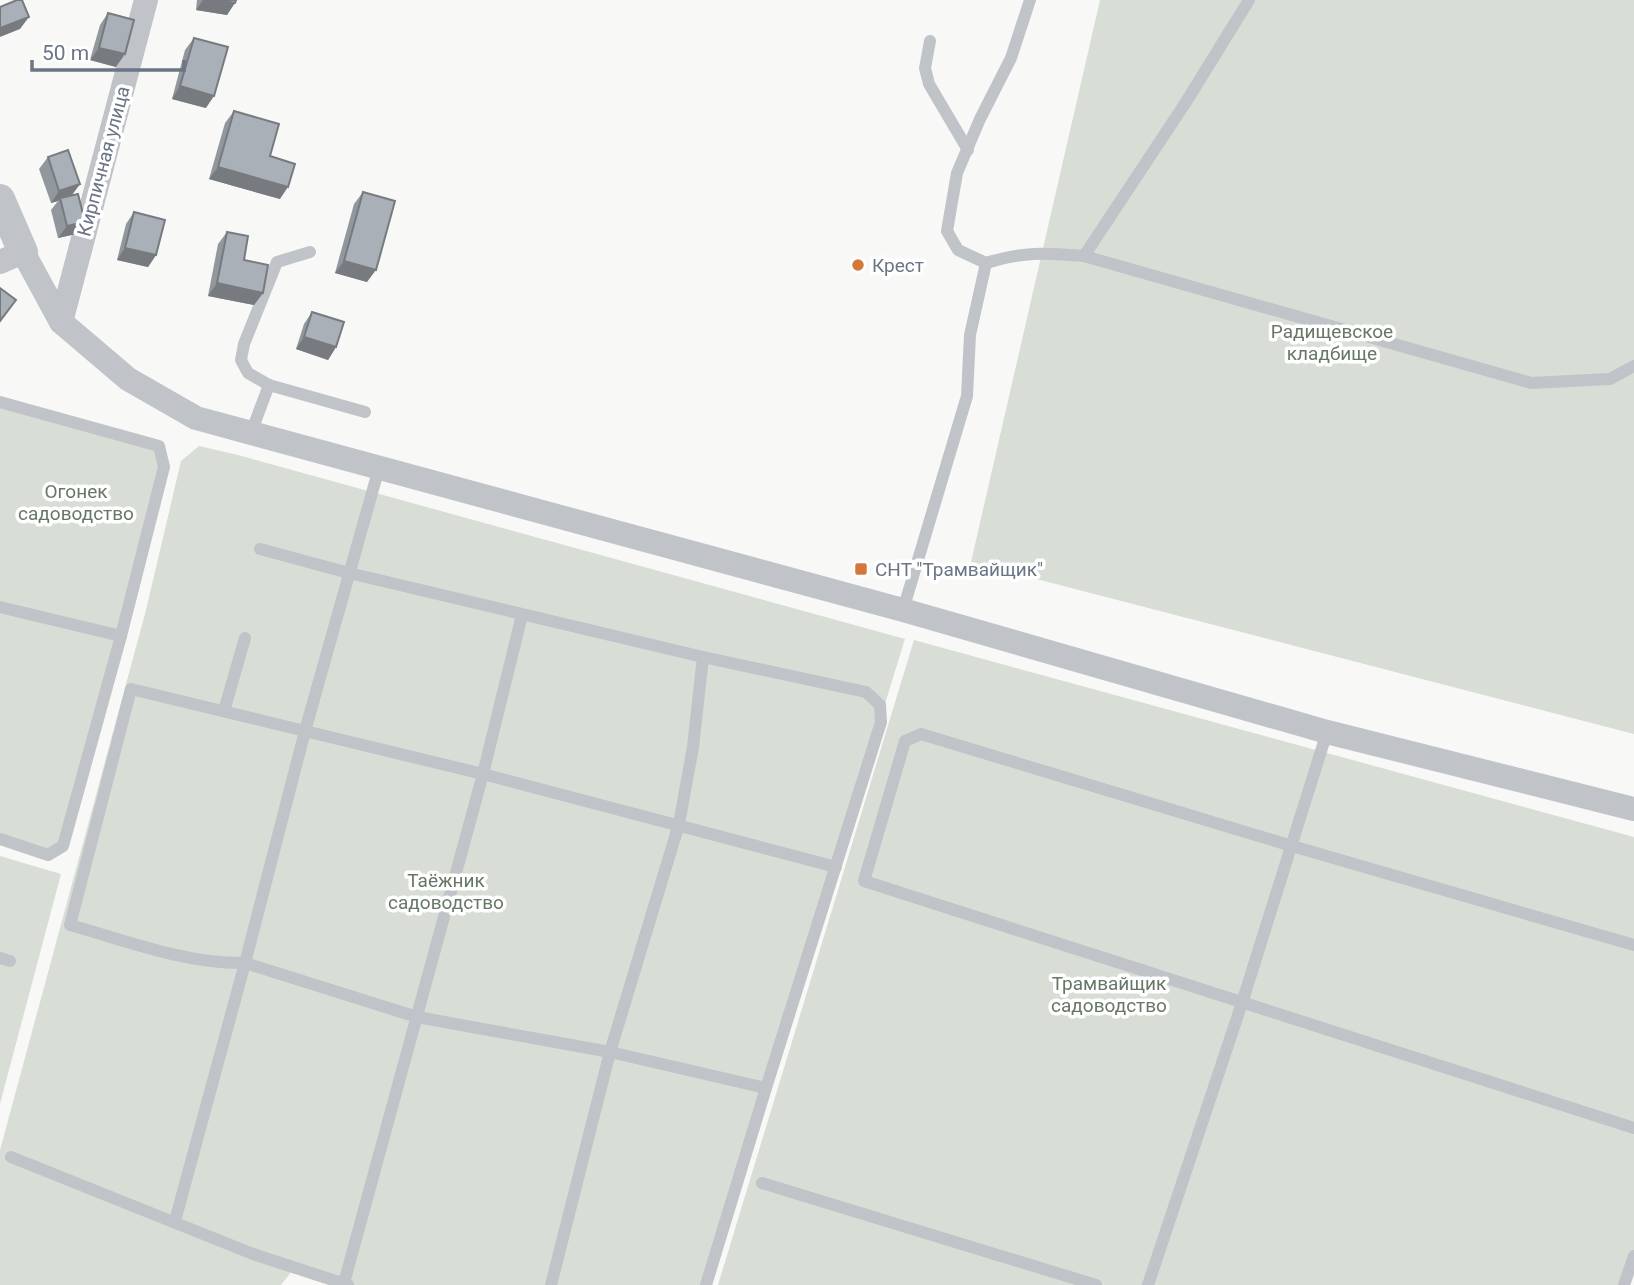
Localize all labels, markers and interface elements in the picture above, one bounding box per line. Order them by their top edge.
scale bar [32,28,184,72]
text: 50 m [42,41,89,65]
street label: Кирпичная улица [72,84,135,239]
place label: Крест [872,254,924,277]
marker: Крест [850,257,866,273]
park label: Радищевское кладбище [1271,320,1393,365]
park label: Огонек садоводство [18,480,134,525]
place label: СНТ "Трамвайщик" [875,558,1043,581]
marker: СНТ "Трамвайщик" [853,561,869,577]
park label: Таёжник садоводство [388,869,504,914]
park label: Трамвайщик садоводство [1051,972,1167,1017]

